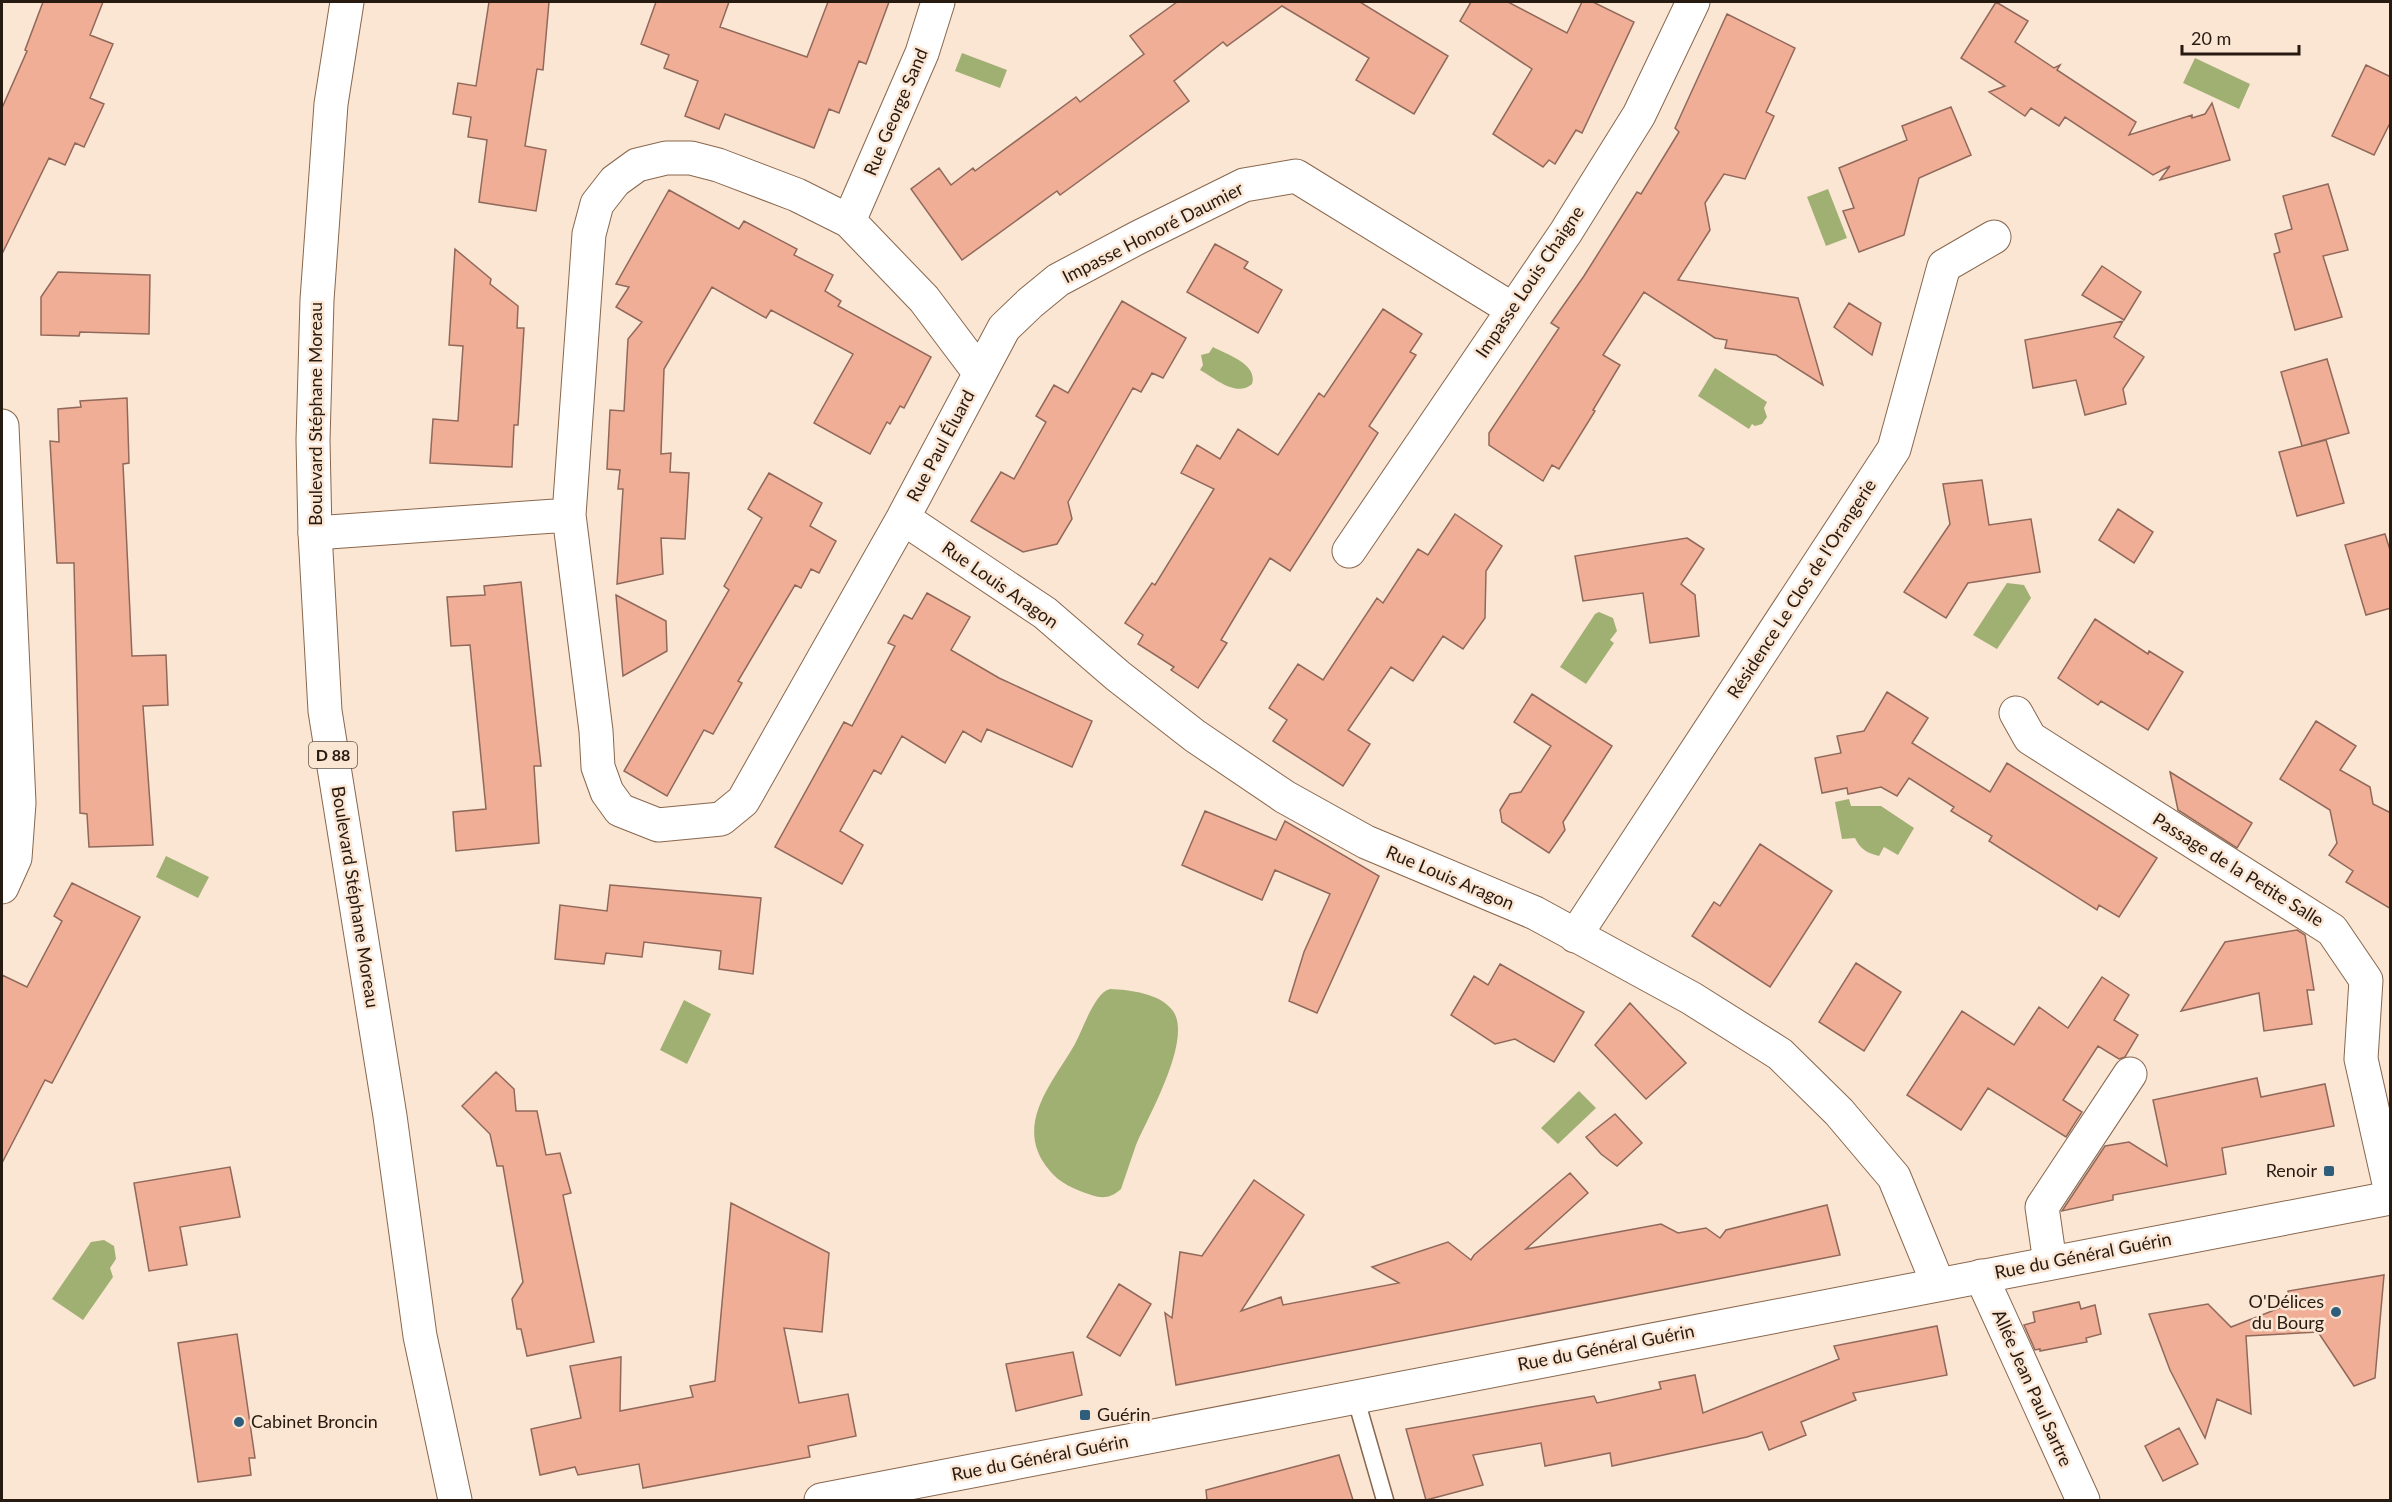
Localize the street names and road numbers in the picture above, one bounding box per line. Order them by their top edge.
street label: Rue George Sand [858,45,932,179]
street label: Impasse Honoré Daumier [1058,177,1247,287]
street label: Impasse Louis Chaigne [1470,201,1588,361]
street label: Boulevard Stéphane Moreau [304,302,326,526]
street label: Rue Paul Éluard [901,386,979,505]
street label: Résidence Le Clos de l'Orangerie [1722,475,1880,702]
street label: Rue Louis Aragon [938,536,1063,632]
road number: D 88 [309,742,357,768]
street label: Boulevard Stéphane Moreau [328,784,384,1009]
street label: Passage de la Petite Salle [2149,808,2328,931]
street label: Rue Louis Aragon [1383,840,1518,914]
street label: Rue du Général Guérin [1993,1227,2173,1283]
street label: Allée Jean Paul Sartre [1988,1306,2077,1470]
street label: Rue du Général Guérin [1516,1319,1696,1375]
street label: Rue du Général Guérin [950,1429,1130,1485]

